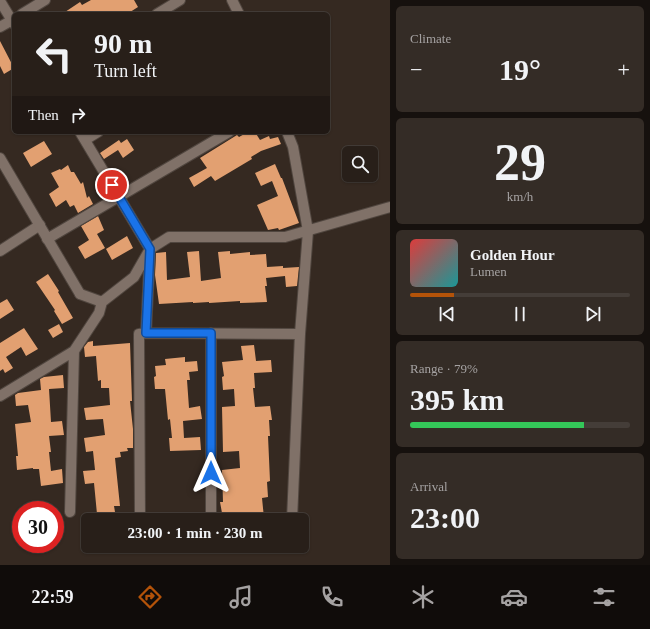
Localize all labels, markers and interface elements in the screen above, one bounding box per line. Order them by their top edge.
icon: left [28,28,80,80]
text: 90 m [94,28,152,59]
text: Climate [410,31,451,46]
text: 19° [499,53,541,86]
text: − [410,57,422,82]
text: + [618,57,630,82]
text: Turn left [94,61,157,81]
icon: right [67,104,89,126]
text: Then [28,107,59,123]
text: 29 [494,134,546,191]
map controls [342,146,378,182]
button: search [342,146,378,182]
pin [95,168,129,202]
icon: arrive [101,174,123,196]
text: km/h [507,189,533,204]
text: Golden Hour [470,247,555,263]
text: Lumen [470,264,507,279]
icon: previous [436,303,458,325]
icon: pause [509,303,531,325]
icon: next [582,303,604,325]
text: Range · 79% [410,361,478,376]
text: 395 km [410,383,504,416]
position arrow [190,452,232,494]
text: Arrival [410,479,448,494]
speed limit sign: 30 [12,501,64,553]
text: 23:00 [410,501,480,534]
text: 23:00 · 1 min · 230 m [128,525,263,541]
icon: directions [136,583,164,611]
icon: music [227,583,255,611]
icon: phone [318,583,346,611]
icon: climate [409,583,437,611]
icon: car [500,583,528,611]
icon: filters [590,583,618,611]
text: 22:59 [31,587,73,607]

